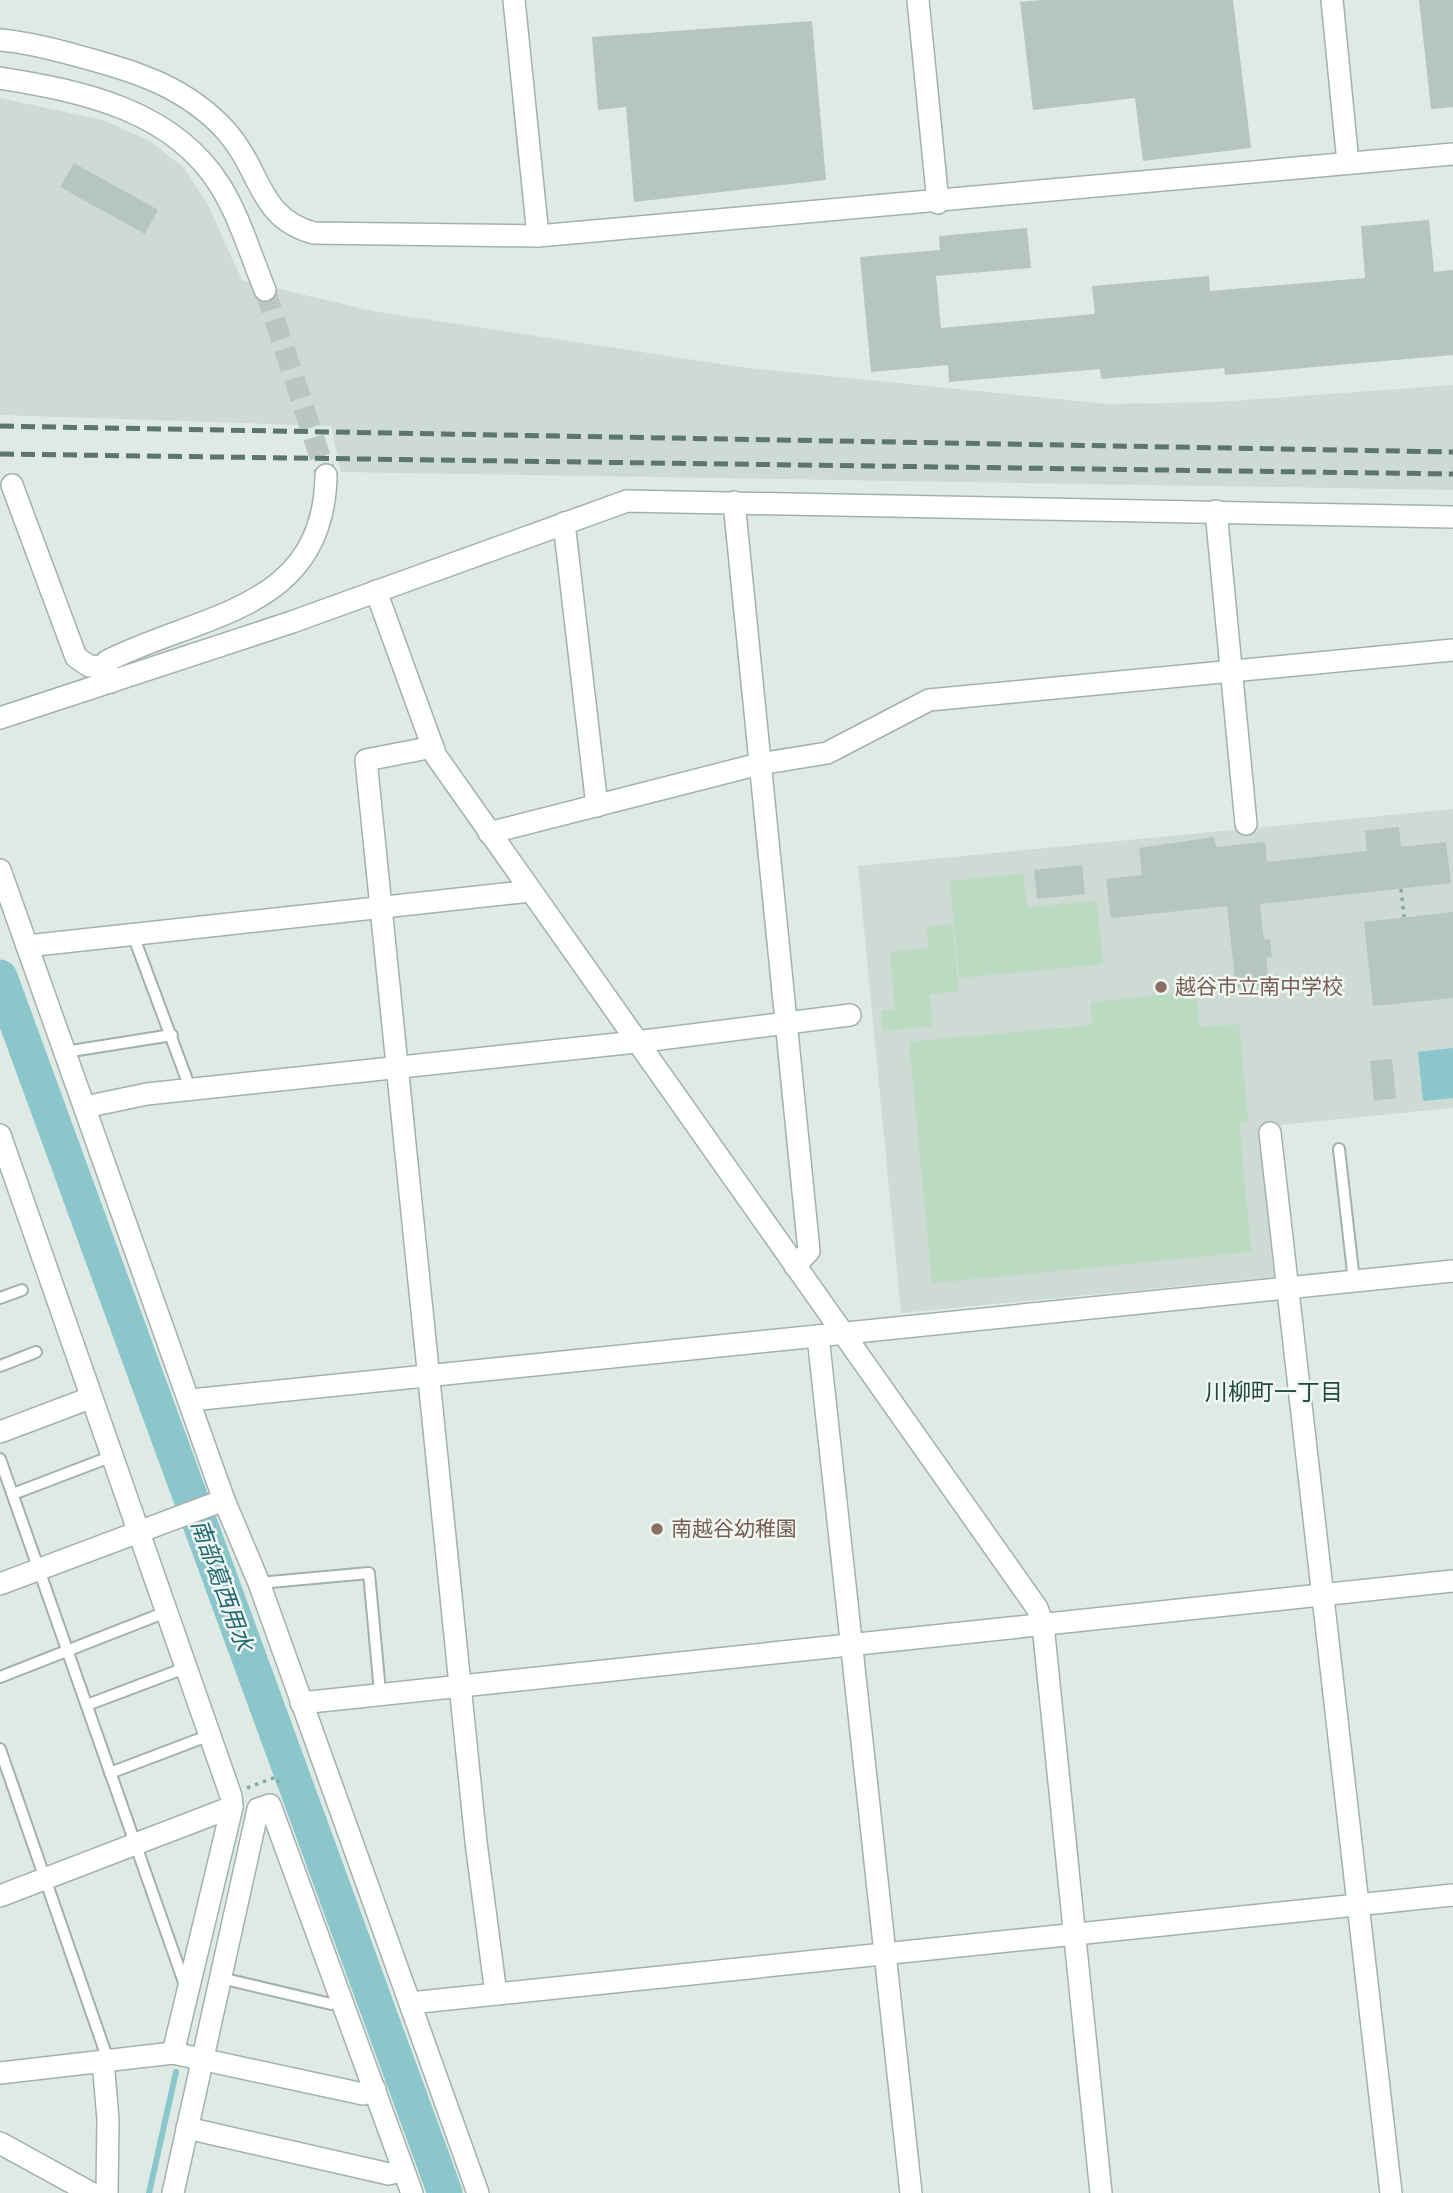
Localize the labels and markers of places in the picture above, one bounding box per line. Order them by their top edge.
place label: 越谷市立南中学校 [1175,973,1343,1001]
marker: 越谷市立南中学校 [1153,979,1169,995]
place label: 南越谷幼稚園 [671,1515,797,1543]
marker: 南越谷幼稚園 [649,1521,665,1537]

